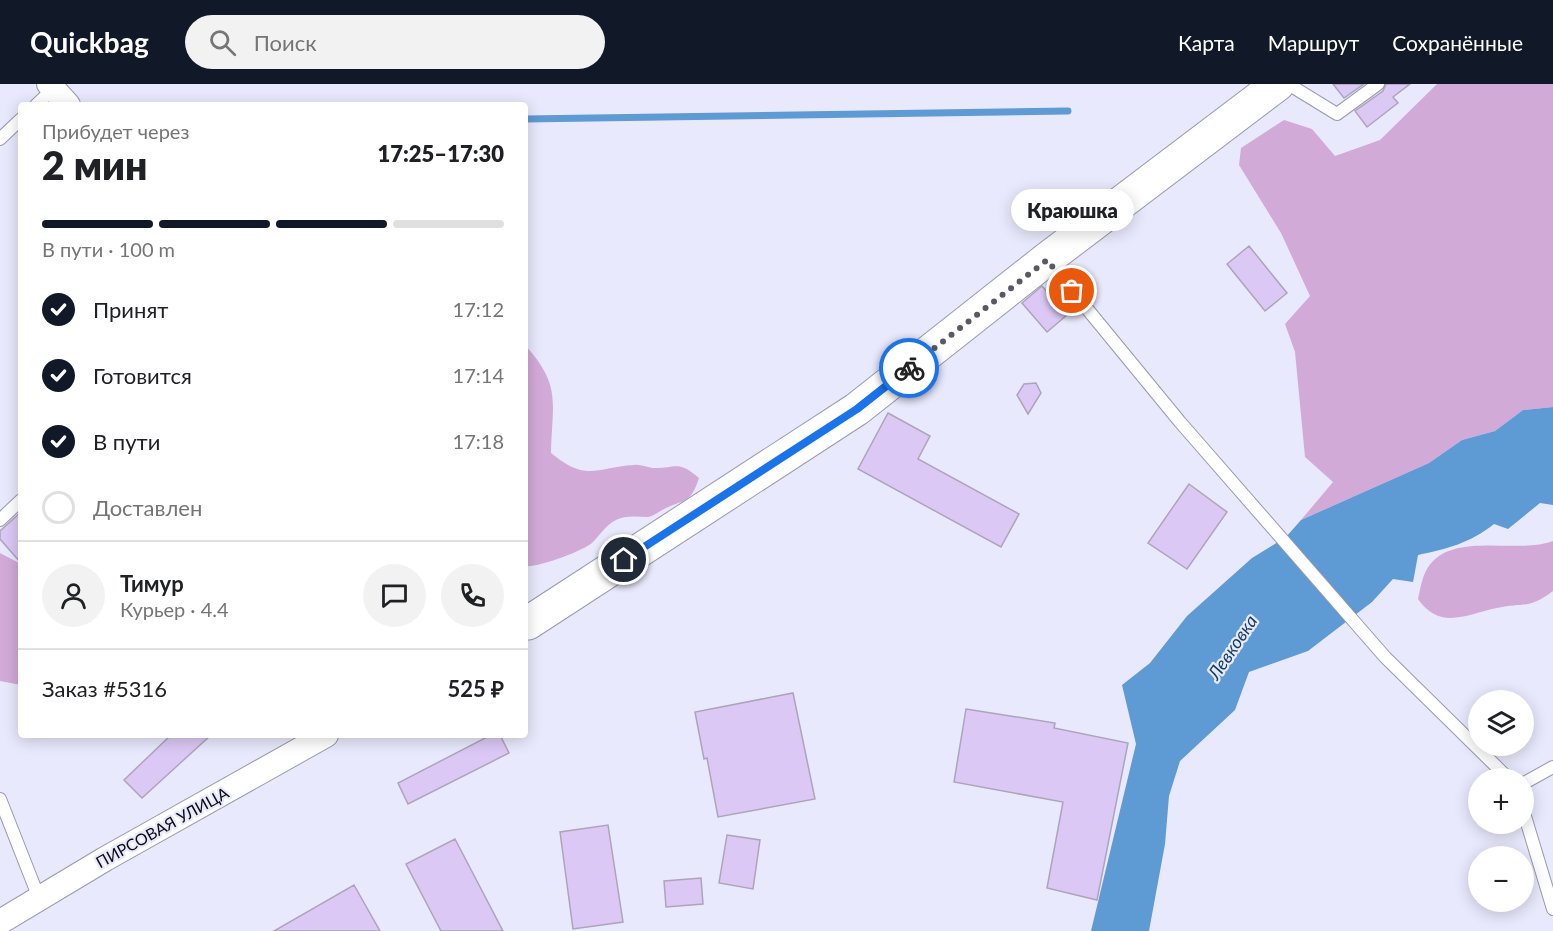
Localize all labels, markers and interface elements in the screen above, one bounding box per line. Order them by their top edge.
search box [185,15,605,69]
text: Quickbag [30,25,149,59]
icon: search [206,26,239,59]
text: Поиск [254,29,317,56]
text: Карта [1178,30,1235,55]
text: Маршрут [1268,30,1359,55]
text: Сохранённые [1392,30,1523,55]
text: Прибудет через [42,119,189,143]
text: 17:25–17:30 [378,140,504,167]
text: 2 мин [42,142,147,188]
callout: Краюшка [1010,189,1134,231]
text: Краюшка [1027,198,1118,222]
text: В пути · 100 m [42,237,175,261]
pin [1046,265,1097,316]
icon: bag [1055,274,1088,307]
icon: check [42,293,75,326]
text: Принят [93,296,168,323]
text: 17:12 [453,297,504,321]
courier [879,338,939,398]
icon: bike [893,352,926,385]
icon: check [42,359,75,392]
text: Готовится [93,362,192,389]
text: 17:14 [453,363,504,387]
icon: check [42,425,75,458]
text: В пути [93,428,160,455]
text: 17:18 [453,429,504,453]
text: Доставлен [93,494,202,521]
pin [598,534,649,585]
icon: home [607,543,640,576]
button: person [42,564,105,627]
button: chat [363,564,426,627]
button: phone [441,564,504,627]
text: Тимур [120,570,184,597]
text: Курьер · 4.4 [120,597,229,621]
water label: Левковка [1202,611,1261,684]
text: Заказ #5316 [42,675,167,702]
text: 525 ₽ [448,675,504,702]
map controls [1468,690,1534,912]
button: layers [1468,690,1534,756]
button: + [1468,768,1534,834]
street label: ПИРСОВАЯ УЛИЦА [92,783,232,871]
button: − [1468,846,1534,912]

